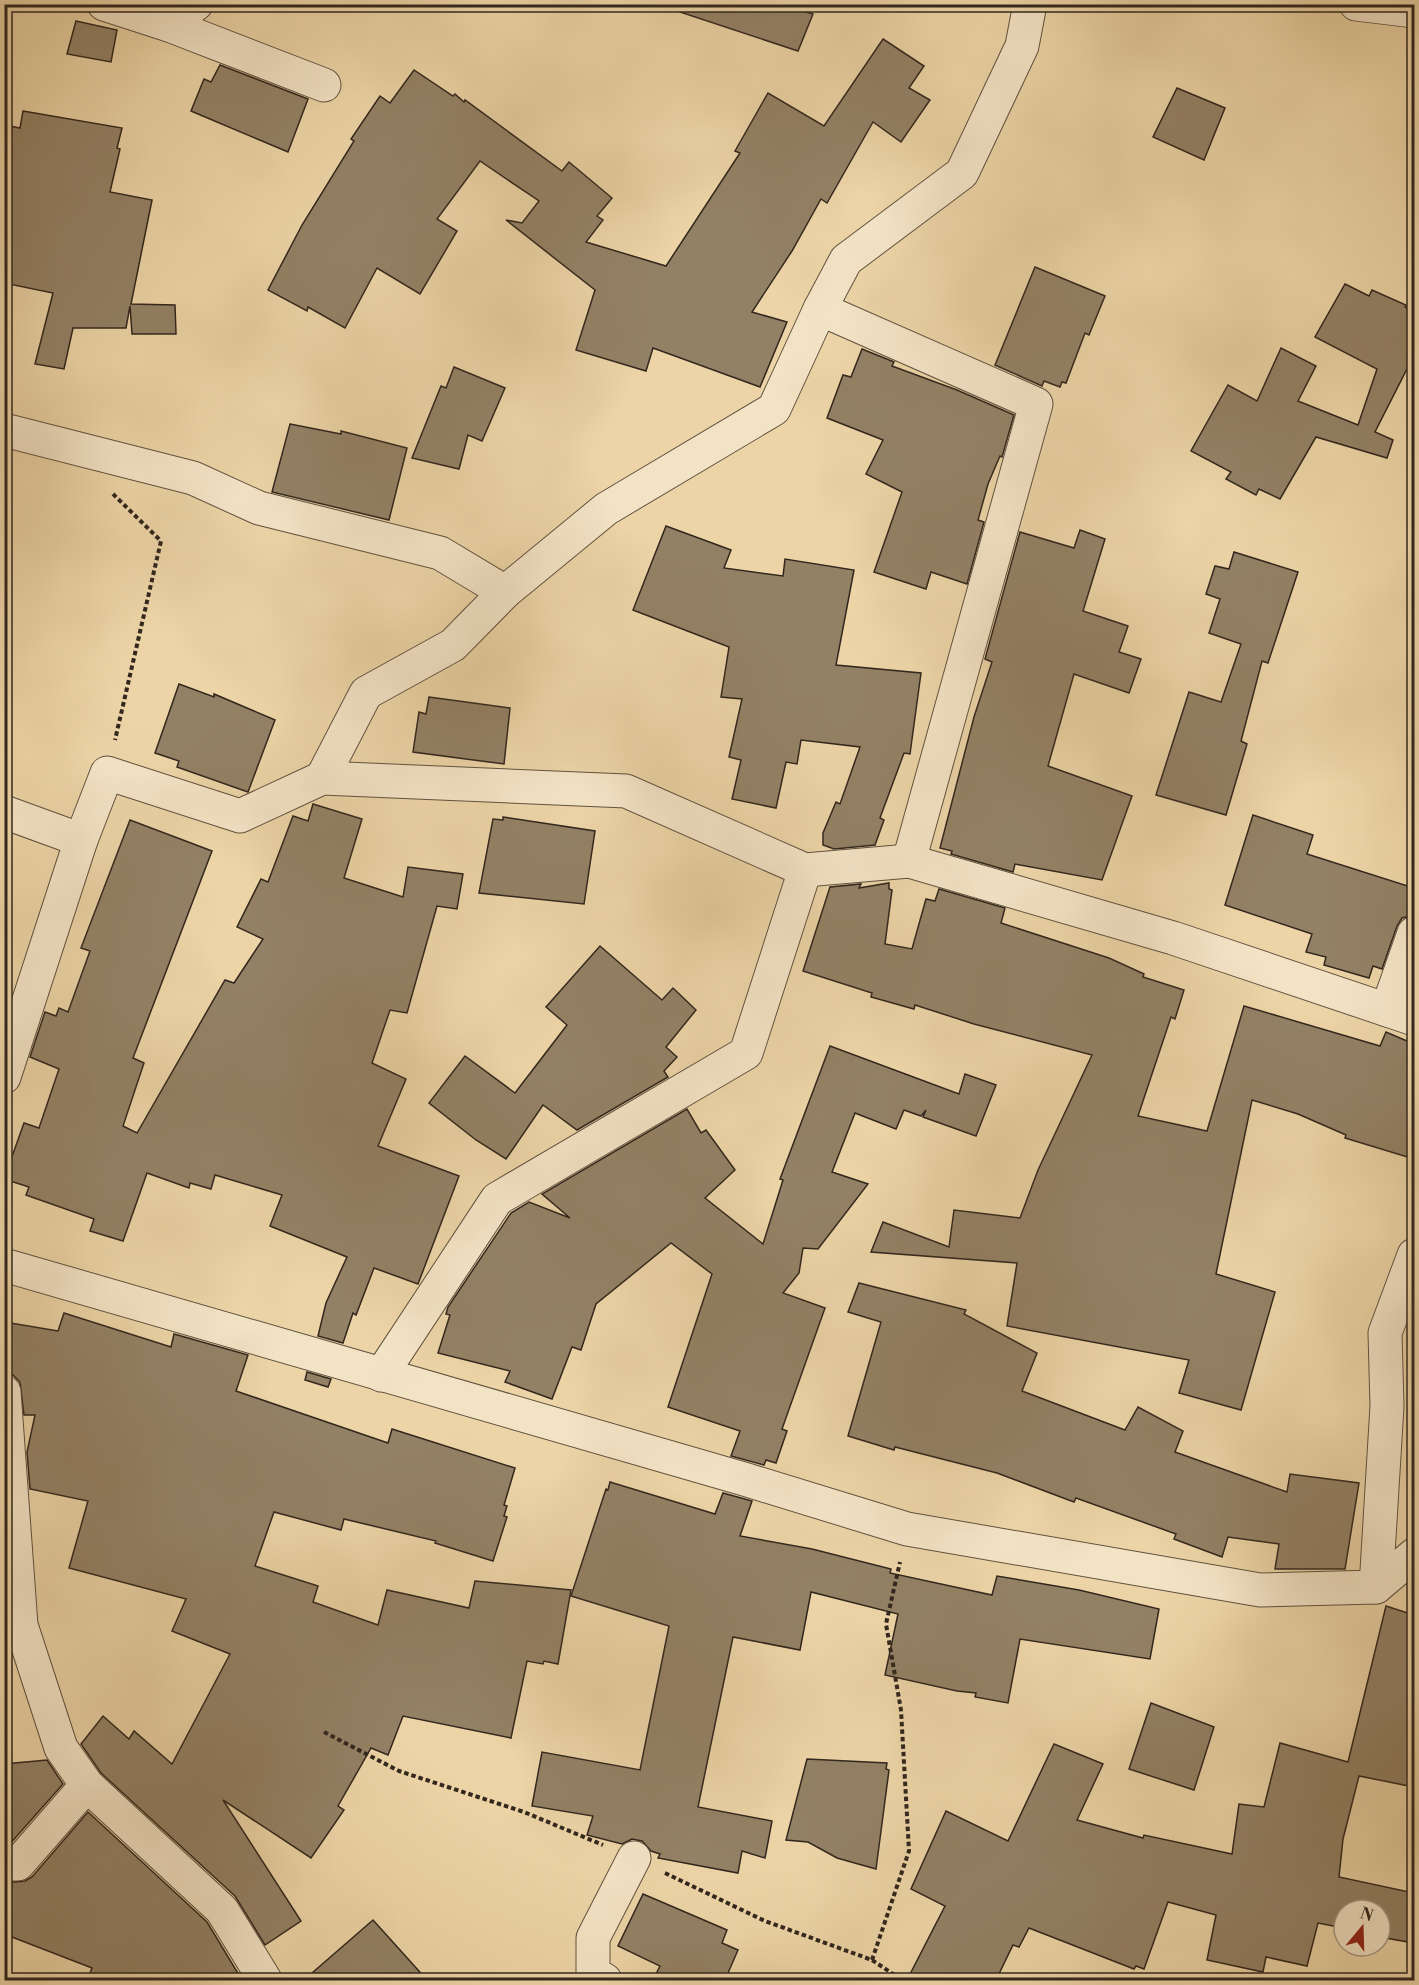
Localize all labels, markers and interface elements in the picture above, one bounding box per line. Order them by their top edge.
north arrow [1332,1898,1392,1958]
text: N [1357,1903,1376,1926]

